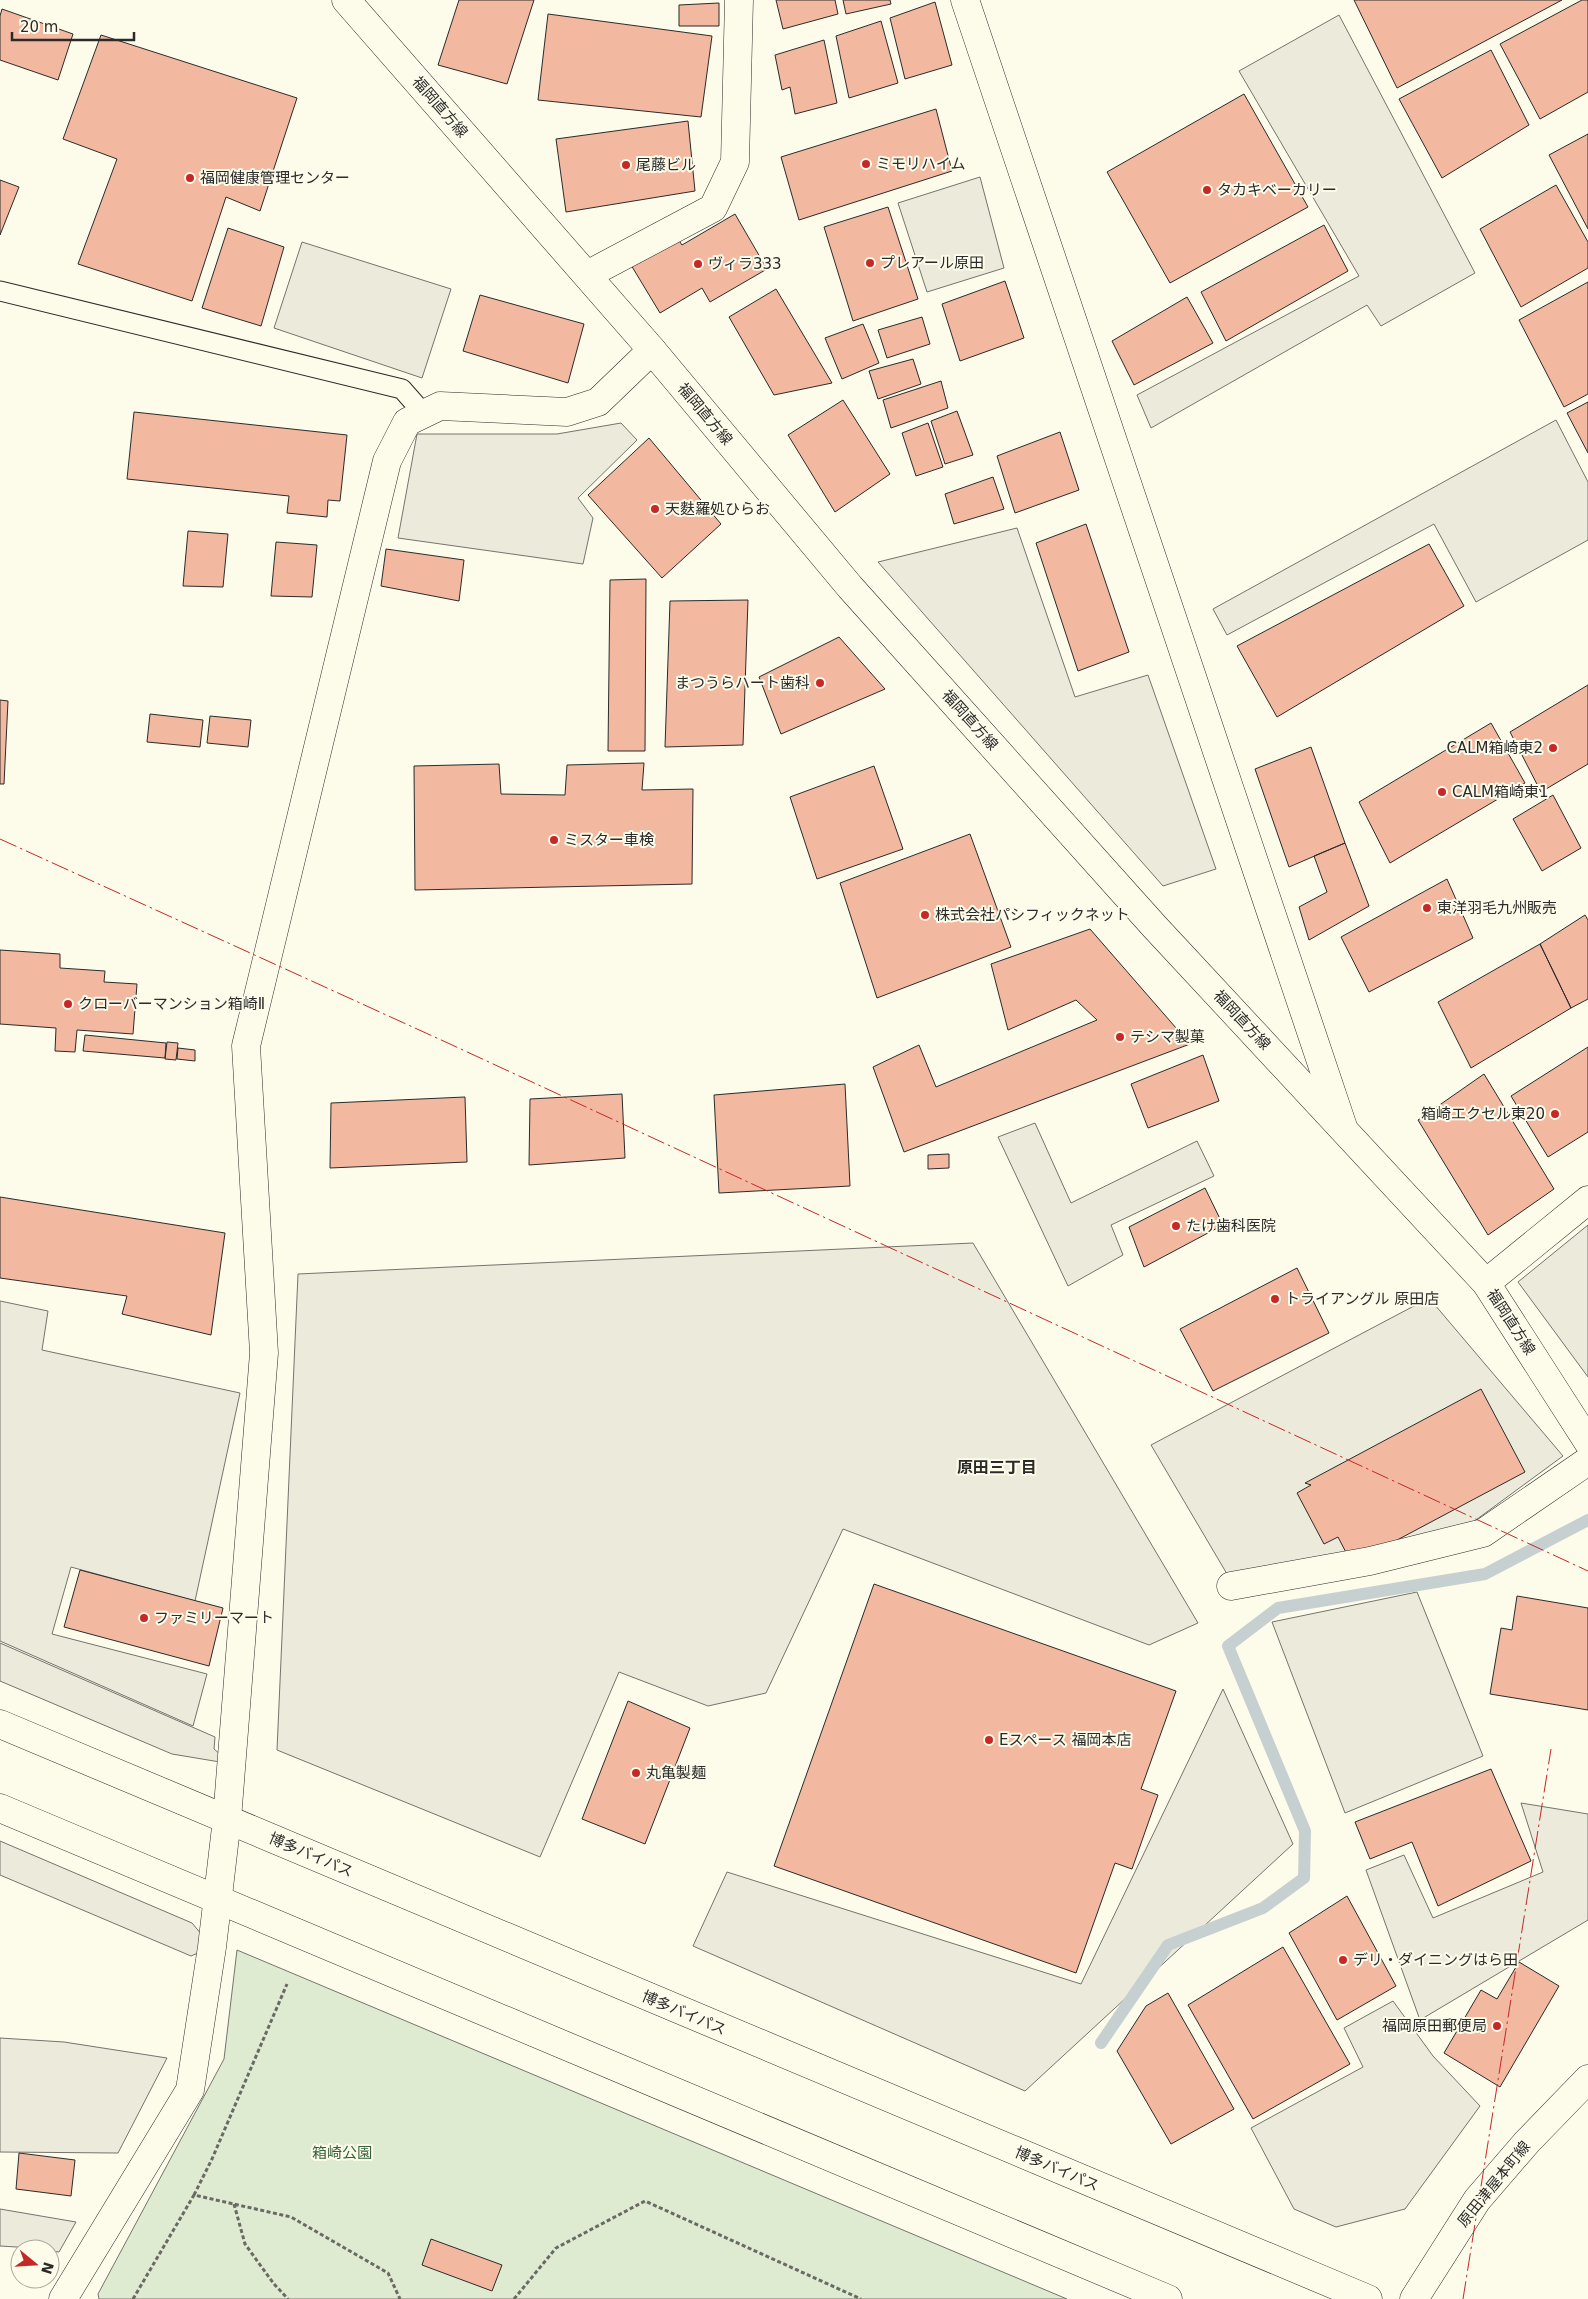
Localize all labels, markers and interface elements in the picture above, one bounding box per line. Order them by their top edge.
scale bar [12,10,135,42]
text: 20 m [20,18,58,36]
street label: 福岡直方線 [409,73,471,141]
place label: ミモリハイム [876,155,965,173]
place label: 尾藤ビル [636,156,696,174]
marker: ミモリハイム [860,158,872,170]
marker: 尾藤ビル [620,159,632,171]
place label: 福岡健康管理センター [200,169,350,187]
marker: 福岡健康管理センター [184,172,196,184]
place label: タカキベーカリー [1217,181,1337,199]
marker: タカキベーカリー [1201,184,1213,196]
place label: プレアール原田 [880,254,984,272]
place label: ヴィラ333 [708,255,782,273]
marker: プレアール原田 [864,257,876,269]
marker: ヴィラ333 [692,258,704,270]
street label: 福岡直方線 [674,379,736,449]
place label: 天麩羅処ひらお [665,500,770,518]
marker: 天麩羅処ひらお [649,503,661,515]
place label: まつうらハート歯科 [675,674,810,692]
marker: まつうらハート歯科 [814,677,826,689]
street label: 福岡直方線 [938,686,1002,754]
place label: CALM箱崎東2 [1446,739,1543,757]
marker: CALM箱崎東2 [1547,742,1559,754]
place label: CALM箱崎東1 [1452,783,1549,801]
marker: CALM箱崎東1 [1436,786,1448,798]
place label: ミスター車検 [564,831,654,849]
marker: ミスター車検 [548,834,560,846]
place label: 東洋羽毛九州販売 [1437,899,1557,917]
marker: 東洋羽毛九州販売 [1421,902,1433,914]
place label: 株式会社パシフィックネット [935,906,1130,924]
marker: 株式会社パシフィックネット [919,909,931,921]
street label: 福岡直方線 [1210,986,1274,1054]
place label: クローバーマンション箱崎Ⅱ [78,995,265,1013]
marker: クローバーマンション箱崎Ⅱ [62,998,74,1010]
place label: テシマ製菓 [1130,1028,1205,1046]
marker: テシマ製菓 [1114,1031,1126,1043]
place label: 箱崎エクセル東20 [1421,1105,1545,1123]
marker: 箱崎エクセル東20 [1549,1108,1561,1120]
place label: たけ歯科医院 [1186,1217,1276,1235]
marker: たけ歯科医院 [1170,1220,1182,1232]
street label: 福岡直方線 [1483,1286,1539,1358]
place label: トライアングル 原田店 [1285,1290,1439,1308]
marker: トライアングル 原田店 [1269,1293,1281,1305]
district label: 原田三丁目 [957,1458,1037,1477]
place label: ファミリーマート [154,1609,274,1627]
marker: ファミリーマート [138,1612,150,1624]
place label: Eスペース 福岡本店 [999,1731,1131,1749]
marker: Eスペース 福岡本店 [983,1734,995,1746]
place label: 丸亀製麺 [646,1764,706,1782]
marker: 丸亀製麺 [630,1767,642,1779]
street label: 博多バイパス [266,1829,356,1881]
place label: デリ・ダイニングはら田 [1353,1951,1518,1969]
marker: デリ・ダイニングはら田 [1337,1954,1349,1966]
street label: 博多バイパス [639,1987,729,2039]
place label: 福岡原田郵便局 [1382,2017,1487,2035]
marker: 福岡原田郵便局 [1491,2020,1503,2032]
street label: 原田津屋本町線 [1454,2138,1534,2230]
street label: 博多バイパス [1012,2143,1102,2195]
park label: 箱崎公園 [312,2144,372,2162]
north arrow [10,2239,60,2289]
text: N [38,2260,57,2276]

